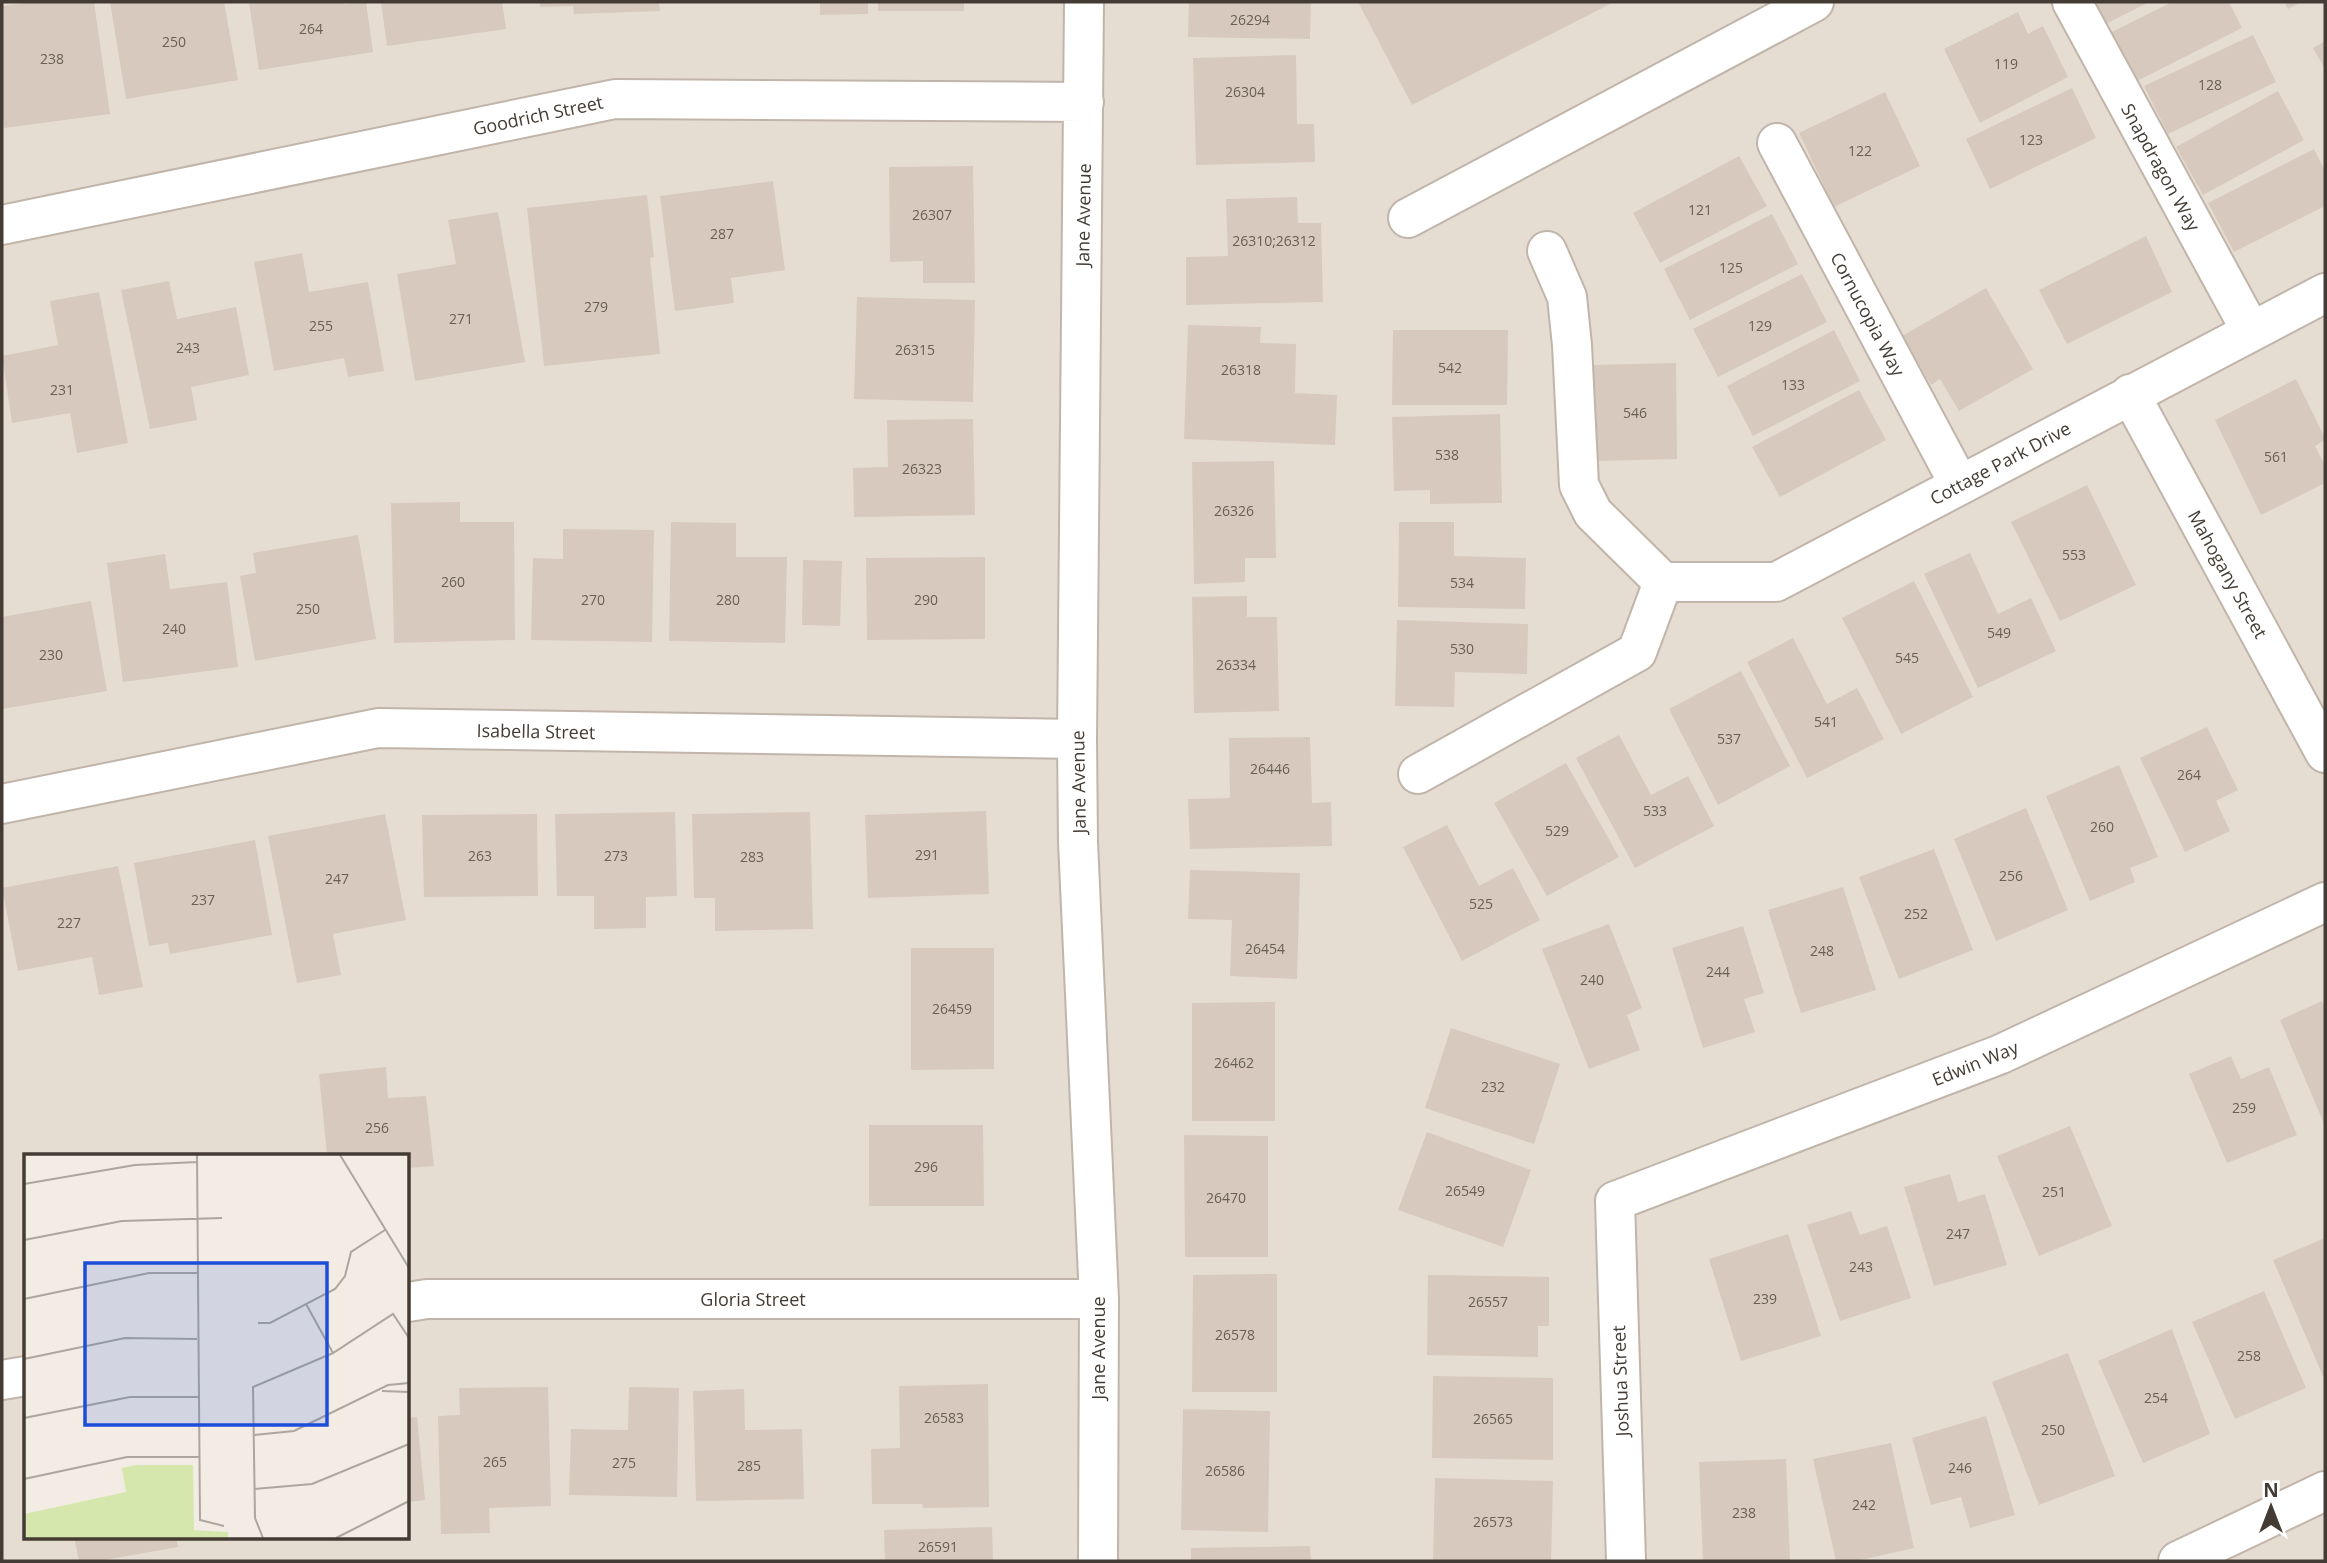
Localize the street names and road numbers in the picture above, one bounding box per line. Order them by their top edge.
street label: Goodrich Street [471,90,605,140]
street label: Snapdragon Way [2116,99,2206,236]
street label: Jane Avenue [1070,163,1096,269]
street label: Cornucopia Way [1825,248,1911,381]
street label: Cottage Park Drive [1926,416,2074,510]
street label: Mahogany Street [2183,506,2273,642]
street label: Isabella Street [476,718,596,744]
street label: Jane Avenue [1065,730,1091,836]
street label: Edwin Way [1928,1034,2023,1091]
street label: Gloria Street [700,1287,806,1311]
street label: Jane Avenue [1086,1296,1110,1402]
street label: Joshua Street [1606,1325,1634,1439]

